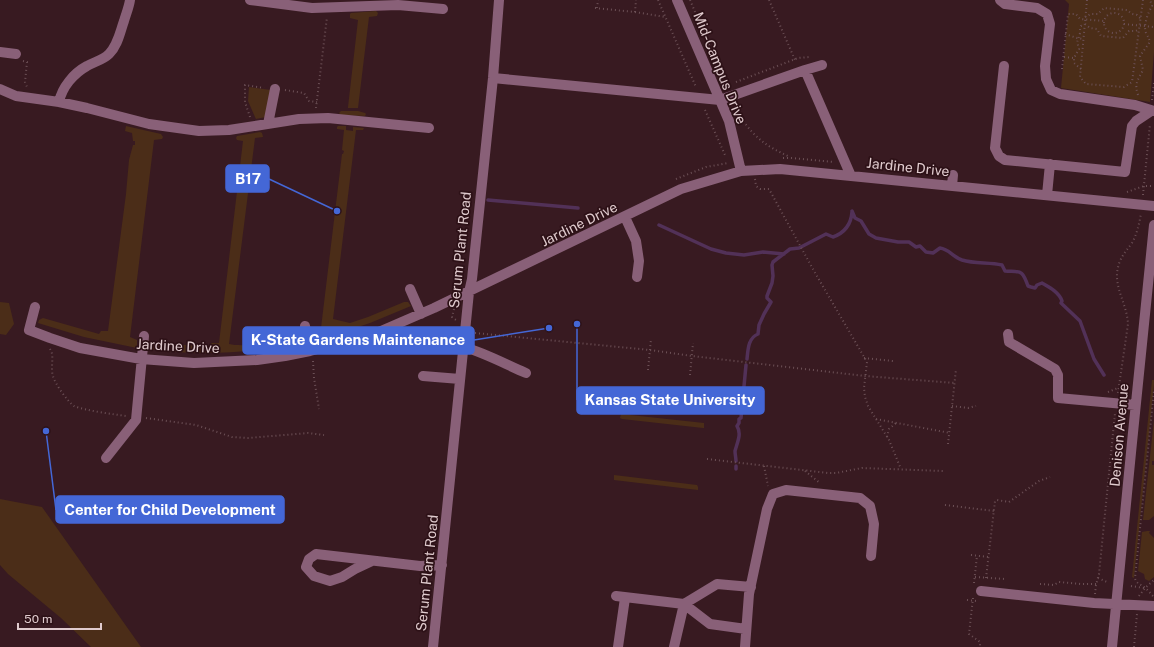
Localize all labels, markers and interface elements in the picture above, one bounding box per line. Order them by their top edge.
street label: Mid-Campus Drive [690,10,750,126]
street label: Jardine Drive [866,155,950,179]
callout: B17 [226,165,269,192]
text: B17 [235,170,261,187]
street label: Serum Plant Road [446,191,474,309]
street label: Jardine Drive [538,199,620,249]
callout: K-State Gardens Maintenance [243,327,474,354]
text: K-State Gardens Maintenance [251,331,465,348]
street label: Jardine Drive [136,336,220,356]
street label: Denison Avenue [1107,383,1131,487]
callout: Kansas State University [577,387,764,414]
text: Kansas State University [585,391,756,408]
callout: Center for Child Development [56,496,284,523]
text: Center for Child Development [64,501,276,518]
street label: Serum Plant Road [413,514,441,632]
scale bar [18,605,101,631]
text: 50 m [24,612,52,626]

